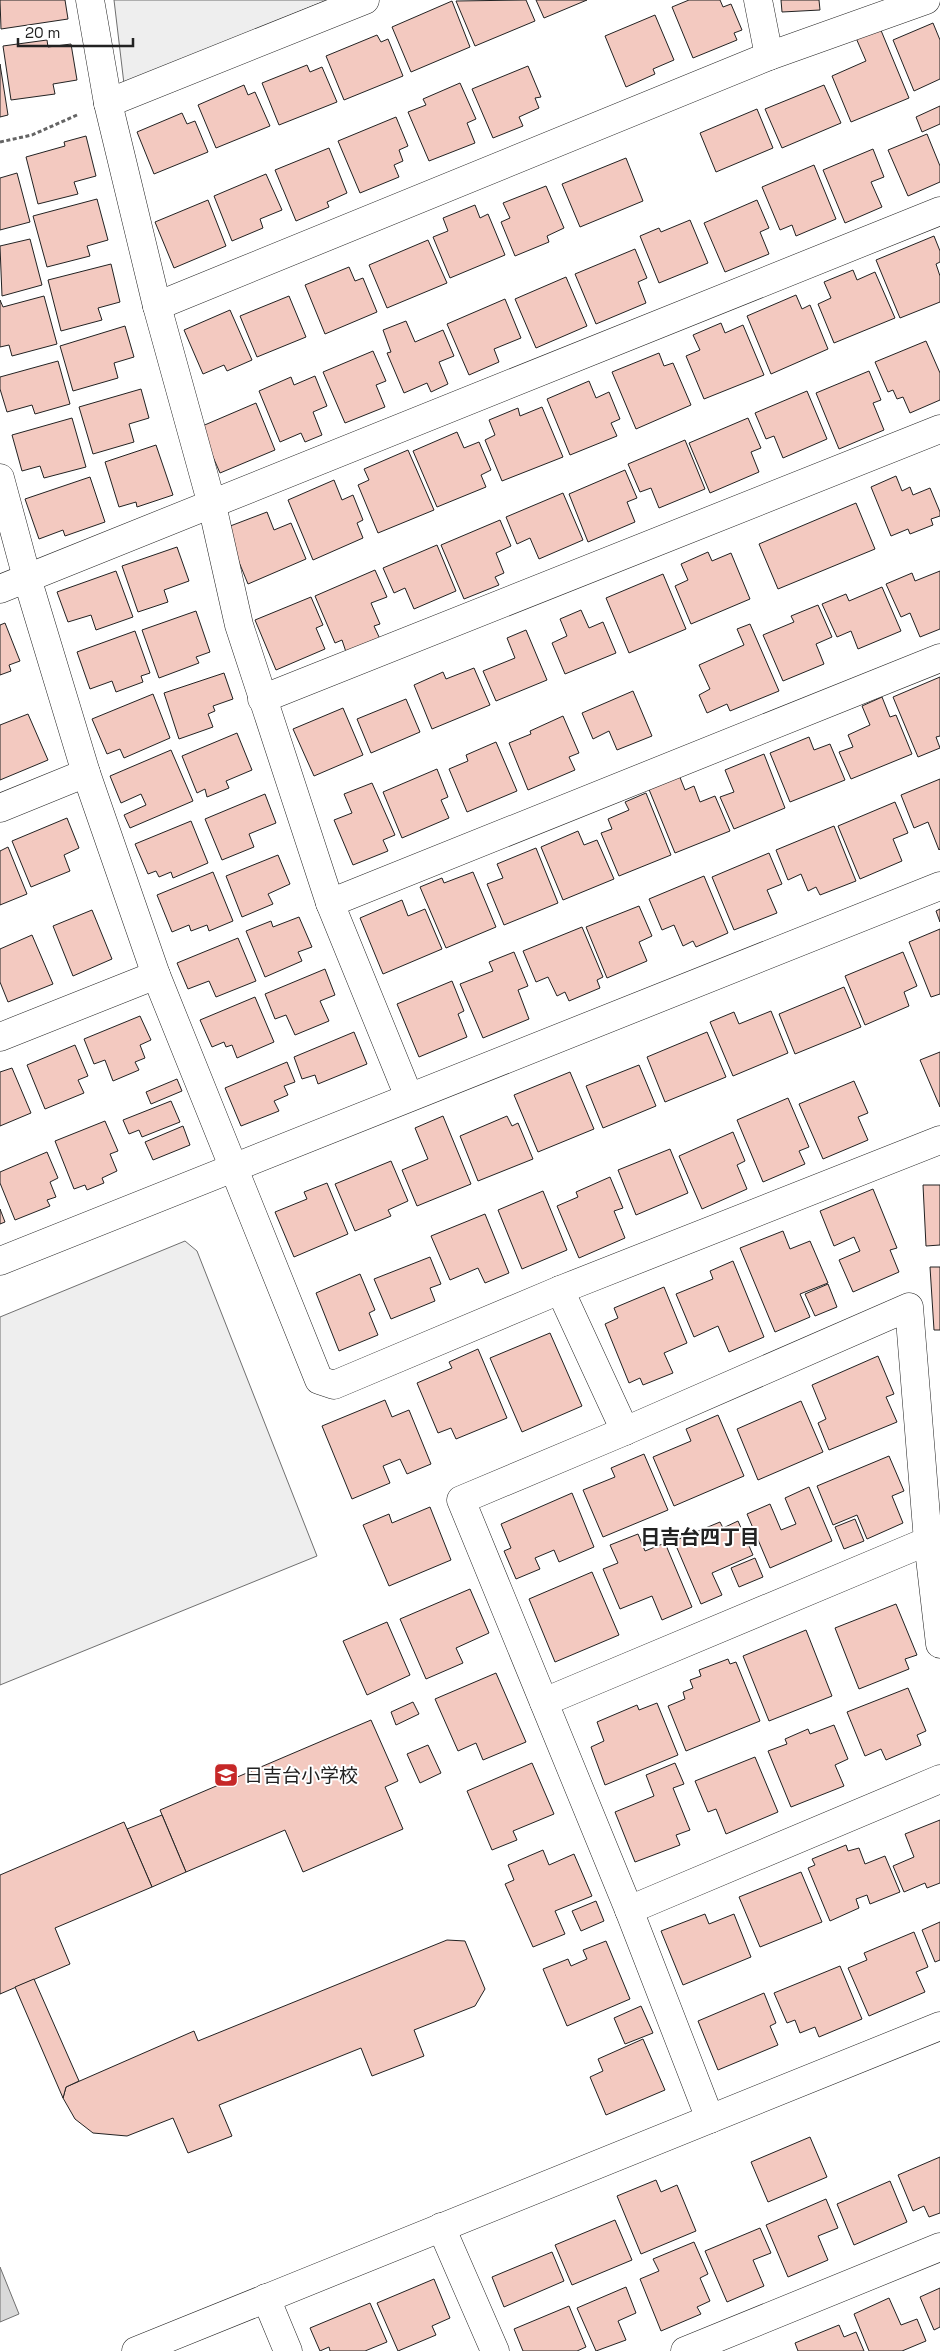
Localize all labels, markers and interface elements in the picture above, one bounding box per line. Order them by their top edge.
scale bar [18,15,132,47]
text: 20 m [25,23,60,42]
district label: 日吉台四丁目 [640,1524,760,1550]
school or university icon: 日吉台小学校 [213,1762,239,1788]
place label: 日吉台小学校 [244,1763,358,1788]

